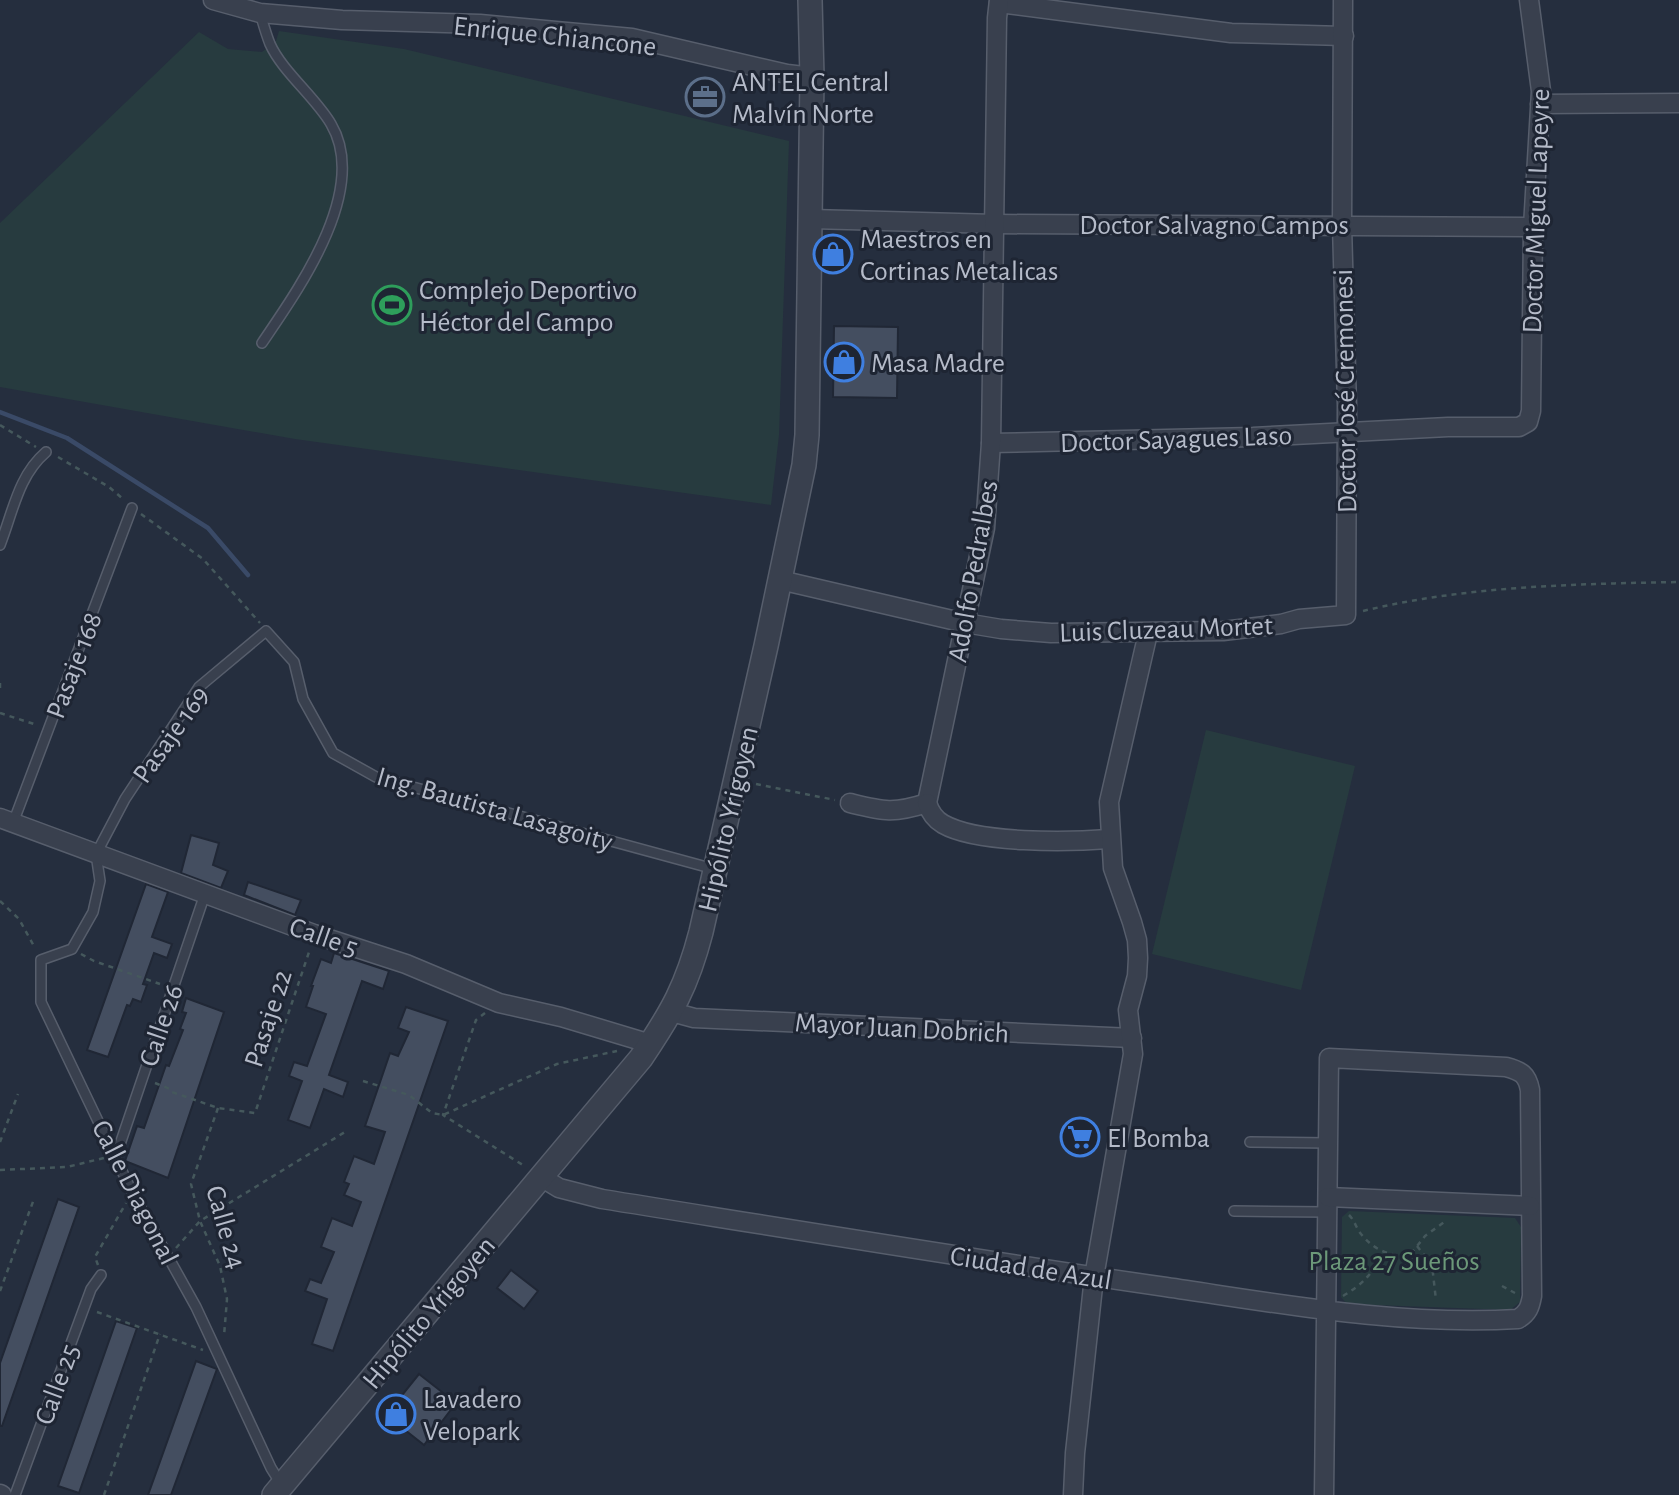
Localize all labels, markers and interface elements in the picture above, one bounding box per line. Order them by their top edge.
street label: Enrique Chiancone [452,12,658,62]
place label: ANTEL Central Malvín Norte [732,69,889,129]
office icon: ANTEL Central Malvín Norte [684,76,726,118]
street label: Doctor Miguel Lapeyre [1519,88,1555,334]
street label: Doctor Salvagno Campos [1079,212,1349,240]
place label: Maestros en Cortinas Metalicas [860,226,1058,286]
shop icon: Maestros en Cortinas Metalicas [812,233,854,275]
street label: Doctor José Cremonesi [1330,269,1362,513]
place label: Complejo Deportivo Héctor del Campo [419,277,637,337]
sports icon: Complejo Deportivo Héctor del Campo [371,284,413,326]
shop icon: Masa Madre [823,341,865,383]
place label: Masa Madre [871,350,1005,378]
street label: Doctor Sayagues Laso [1059,422,1293,458]
street label: Adolfo Pedralbes [944,478,1004,665]
street label: Pasaje 168 [42,609,108,723]
street label: Luis Cluzeau Mortet [1059,612,1273,648]
street label: Pasaje 169 [128,682,215,789]
street label: Hipólito Yrigoyen [694,724,764,915]
street label: Ing. Bautista Lasagoity [373,763,616,857]
street label: Calle 5 [285,913,361,963]
street label: Pasaje 22 [240,967,298,1071]
street label: Calle 26 [135,981,189,1070]
street label: Mayor Juan Dobrich [794,1009,1010,1049]
street label: Calle Diagonal [86,1116,183,1270]
supermarket icon: El Bomba [1059,1116,1101,1158]
place label: El Bomba [1107,1125,1210,1153]
street label: Calle 24 [200,1183,250,1272]
street label: Hipólito Yrigoyen [358,1232,501,1395]
street label: Ciudad de Azul [948,1242,1113,1296]
park label: Plaza 27 Sueños [1308,1248,1480,1276]
street label: Calle 25 [30,1341,85,1429]
place label: Lavadero Velopark [423,1386,522,1446]
shop icon: Lavadero Velopark [375,1393,417,1435]

